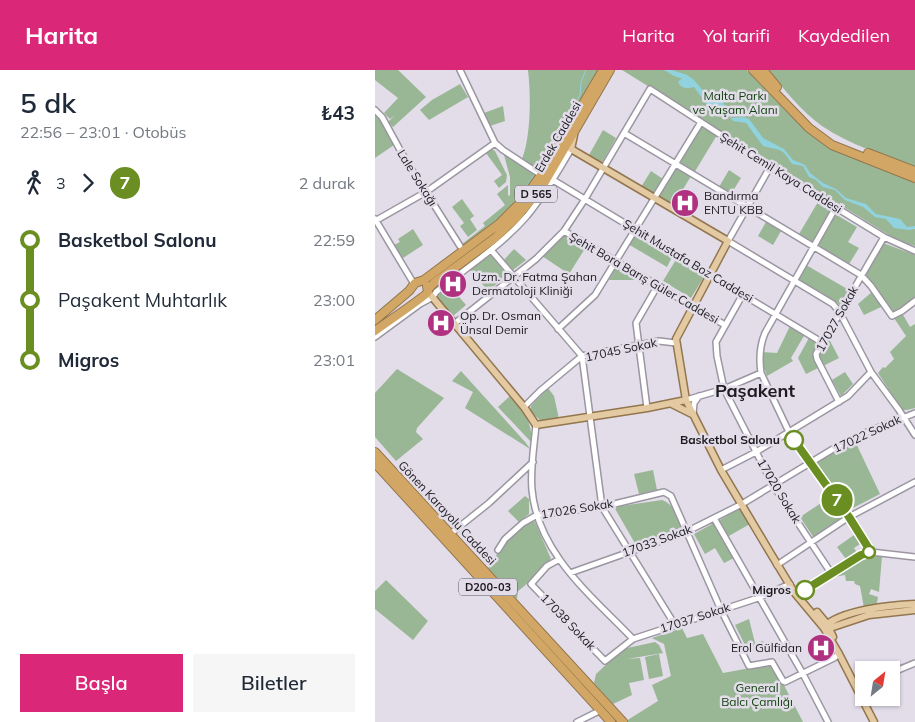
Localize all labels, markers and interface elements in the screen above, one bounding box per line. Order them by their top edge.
text: Harita [25,20,98,50]
text: Harita [622,24,675,47]
text: Yol tarifi [703,24,770,47]
text: Kaydedilen [798,24,890,47]
text: 5 dk [20,85,76,120]
park label: Malta Parkı ve Yaşam Alanı [692,88,778,117]
street label: Erdek Caddesi [531,99,584,175]
text: ₺43 [321,101,355,125]
text: 22:56 – 23:01 · Otobüs [20,122,186,142]
street label: Şehit Cemil Kaya Caddesi [717,129,845,216]
street label: Lale Sokağı [394,147,441,209]
icon: walk [20,169,48,197]
icon: forward [74,169,102,197]
text: 7 [120,171,130,194]
text: 3 [56,173,66,193]
text: 2 durak [299,173,355,193]
road number: D 565 [515,186,557,202]
hospital icon: Bandırma ENTU KBB [670,188,700,218]
place label: Bandırma ENTU KBB [704,188,763,217]
street label: Şehit Mustafa Boz Caddesi [620,216,756,305]
text: Basketbol Salonu [58,228,217,252]
street label: Şehit Bora Barış Güler Caddesi [567,229,722,327]
text: 22:59 [313,230,355,250]
hospital icon: Uzm. Dr. Fatma Şahan Dermatoloji Kliniği [438,269,468,299]
place label: Uzm. Dr. Fatma Şahan Dermatoloji Kliniği [472,269,597,298]
street label: 17027 Sokak [812,283,861,354]
text: Paşakent Muhtarlık [58,288,227,312]
text: 23:00 [313,290,355,310]
hospital icon: Op. Dr. Osman Ünsal Demir [426,308,456,338]
place label: Op. Dr. Osman Ünsal Demir [460,308,541,337]
street label: 17045 Sokak [584,334,659,364]
text: Migros [58,348,119,372]
text: 23:01 [313,350,355,370]
district label: Paşakent [715,379,795,402]
street label: 17022 Sokak [831,411,904,456]
marker: Basketbol Salonu [784,430,804,450]
place label: Basketbol Salonu [680,432,780,447]
street label: 17020 Sokak [754,456,805,527]
street label: Gönen Karayolu Caddesi [395,458,499,568]
line badge: 7 [821,484,853,516]
text: 7 [832,488,842,511]
street label: 17026 Sokak [540,495,615,522]
street label: 17033 Sokak [620,521,694,560]
unlabelled marker [862,545,876,559]
road number: D200-03 [459,578,517,596]
marker: Migros [795,580,815,600]
place label: Migros [752,582,791,597]
street label: 17038 Sokak [538,590,600,654]
street label: 17037 Sokak [658,599,733,636]
hospital icon: Erol Gülfidan [806,633,836,663]
place label: Erol Gülfidan [731,640,802,655]
button: Başla [20,654,183,712]
button: Biletler [193,654,355,712]
north arrow [855,661,900,706]
map controls [855,661,900,706]
park label: General Balcı Çamlığı [721,680,793,709]

